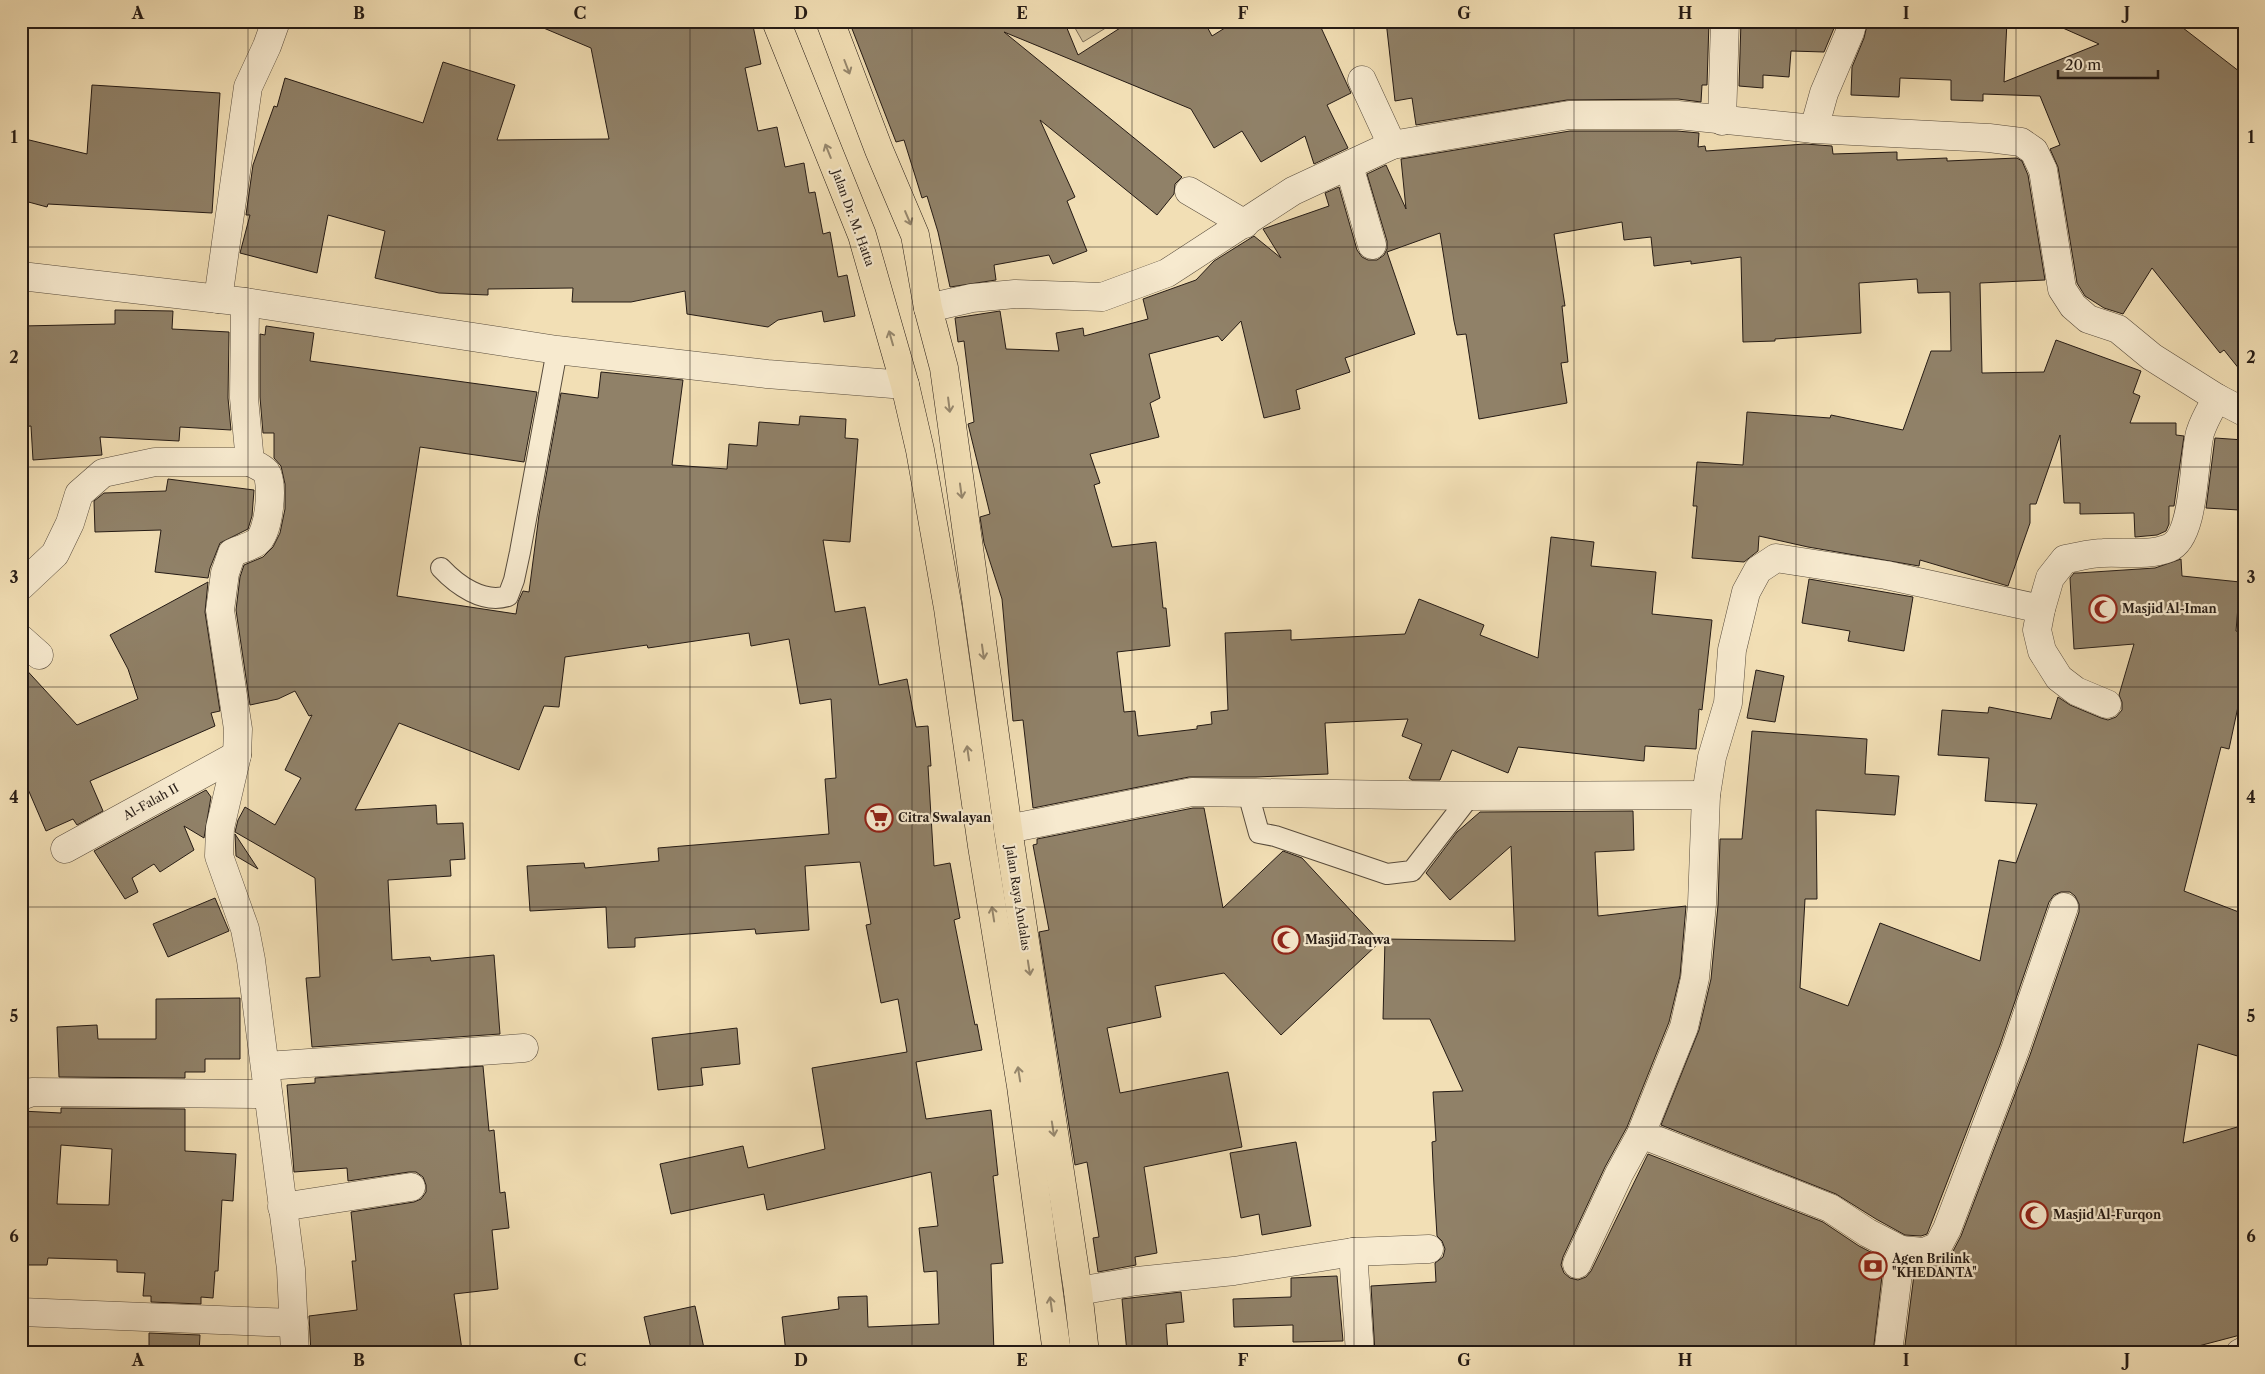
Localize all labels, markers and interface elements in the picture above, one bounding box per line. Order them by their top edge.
text: A [131,3,145,23]
text: B [353,3,365,23]
text: C [574,3,586,23]
text: D [794,3,808,23]
text: E [1016,3,1028,23]
text: F [1238,3,1249,23]
text: G [1457,3,1471,23]
text: H [1678,3,1692,23]
text: I [1903,3,1910,23]
text: J [2121,3,2130,23]
scale bar [2058,48,2158,80]
text: 20 m [2065,55,2101,74]
one-way arrow [843,59,853,74]
text: 1 [10,127,18,147]
text: 1 [2247,127,2255,147]
one-way arrow [823,144,832,160]
street label: Jalan Dr. M. Hatta [828,166,878,269]
one-way arrow [903,210,913,225]
one-way arrow [886,331,896,347]
text: 2 [9,347,19,367]
text: 2 [2246,347,2256,367]
one-way arrow [944,397,954,413]
one-way arrow [956,482,966,498]
text: 3 [9,567,19,587]
text: 3 [2246,567,2256,587]
mosque icon: Masjid Al-Iman [2088,594,2118,624]
place label: Masjid Al-Iman [2122,601,2218,616]
one-way arrow [978,643,988,659]
one-way arrow [963,745,973,761]
street label: Al-Falah II [119,780,181,823]
text: 4 [9,787,19,807]
text: 4 [2246,787,2256,807]
supermarket icon: Citra Swalayan [864,803,894,833]
place label: Citra Swalayan [898,810,992,825]
street label: Jalan Raya Andalas [1002,842,1034,952]
one-way arrow [987,906,997,922]
mosque icon: Masjid Taqwa [1271,925,1301,955]
place label: Masjid Taqwa [1305,932,1391,947]
one-way arrow [1024,960,1034,976]
text: 5 [10,1006,19,1026]
text: 5 [2247,1006,2256,1026]
one-way arrow [1013,1067,1023,1083]
one-way arrow [1049,1121,1059,1137]
mosque icon: Masjid Al-Furqon [2019,1200,2049,1230]
place label: Masjid Al-Furqon [2053,1207,2162,1222]
text: 6 [9,1226,19,1246]
text: 6 [2246,1226,2256,1246]
bank icon: Agen Brilink "KHEDANTA" [1858,1251,1888,1281]
place label: Agen Brilink "KHEDANTA" [1891,1251,1977,1280]
one-way arrow [1045,1297,1055,1313]
text: A [131,1350,145,1370]
text: B [353,1350,365,1370]
text: C [574,1350,586,1370]
text: D [794,1350,808,1370]
text: E [1016,1350,1028,1370]
text: F [1238,1350,1249,1370]
text: G [1457,1350,1471,1370]
text: H [1678,1350,1692,1370]
text: I [1903,1350,1910,1370]
text: J [2121,1350,2130,1370]

